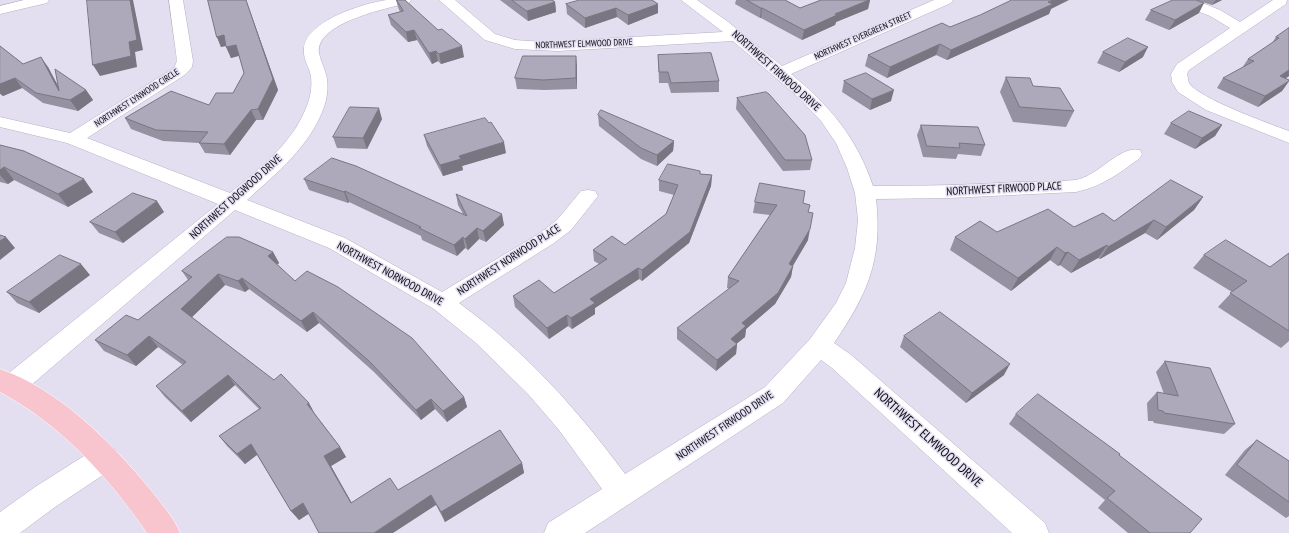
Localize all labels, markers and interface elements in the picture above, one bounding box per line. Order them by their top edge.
street label: NORTHWEST EVERGREEN STREET [813,10,913,62]
street label: NORTHWEST FIRWOOD DRIVE [729,28,823,114]
street label: NORTHWEST ELMWOOD DRIVE [535,37,633,51]
street label: NORTHWEST LYNWOOD CIRCLE [93,67,181,129]
street label: NORTHWEST DOGWOOD DRIVE [187,152,285,242]
street label: NORTHWEST FIRWOOD PLACE [946,179,1062,199]
street label: NORTHWEST NORWOOD PLACE [455,222,563,298]
street label: NORTHWEST NORWOOD DRIVE [335,239,445,309]
street label: NORTHWEST ELMWOOD DRIVE [871,385,985,491]
street label: NORTHWEST FIRWOOD DRIVE [674,389,776,463]

